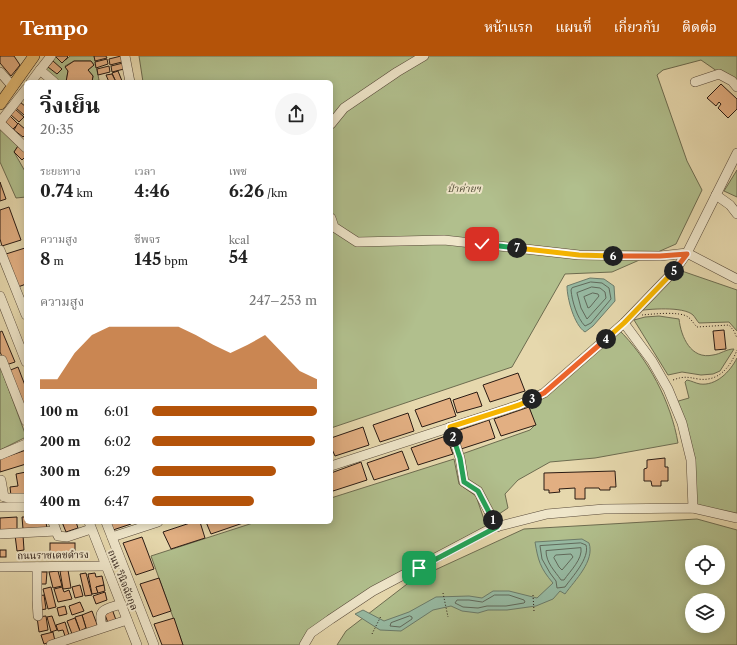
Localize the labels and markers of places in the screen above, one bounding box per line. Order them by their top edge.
pin [465,227,499,261]
pin: 7 [507,238,527,258]
pin: 6 [603,246,623,266]
pin: 5 [664,261,684,281]
pin: 4 [596,329,616,349]
pin: 3 [522,389,542,409]
pin: 2 [443,427,463,447]
pin: 1 [483,510,503,530]
pin [402,551,436,585]

